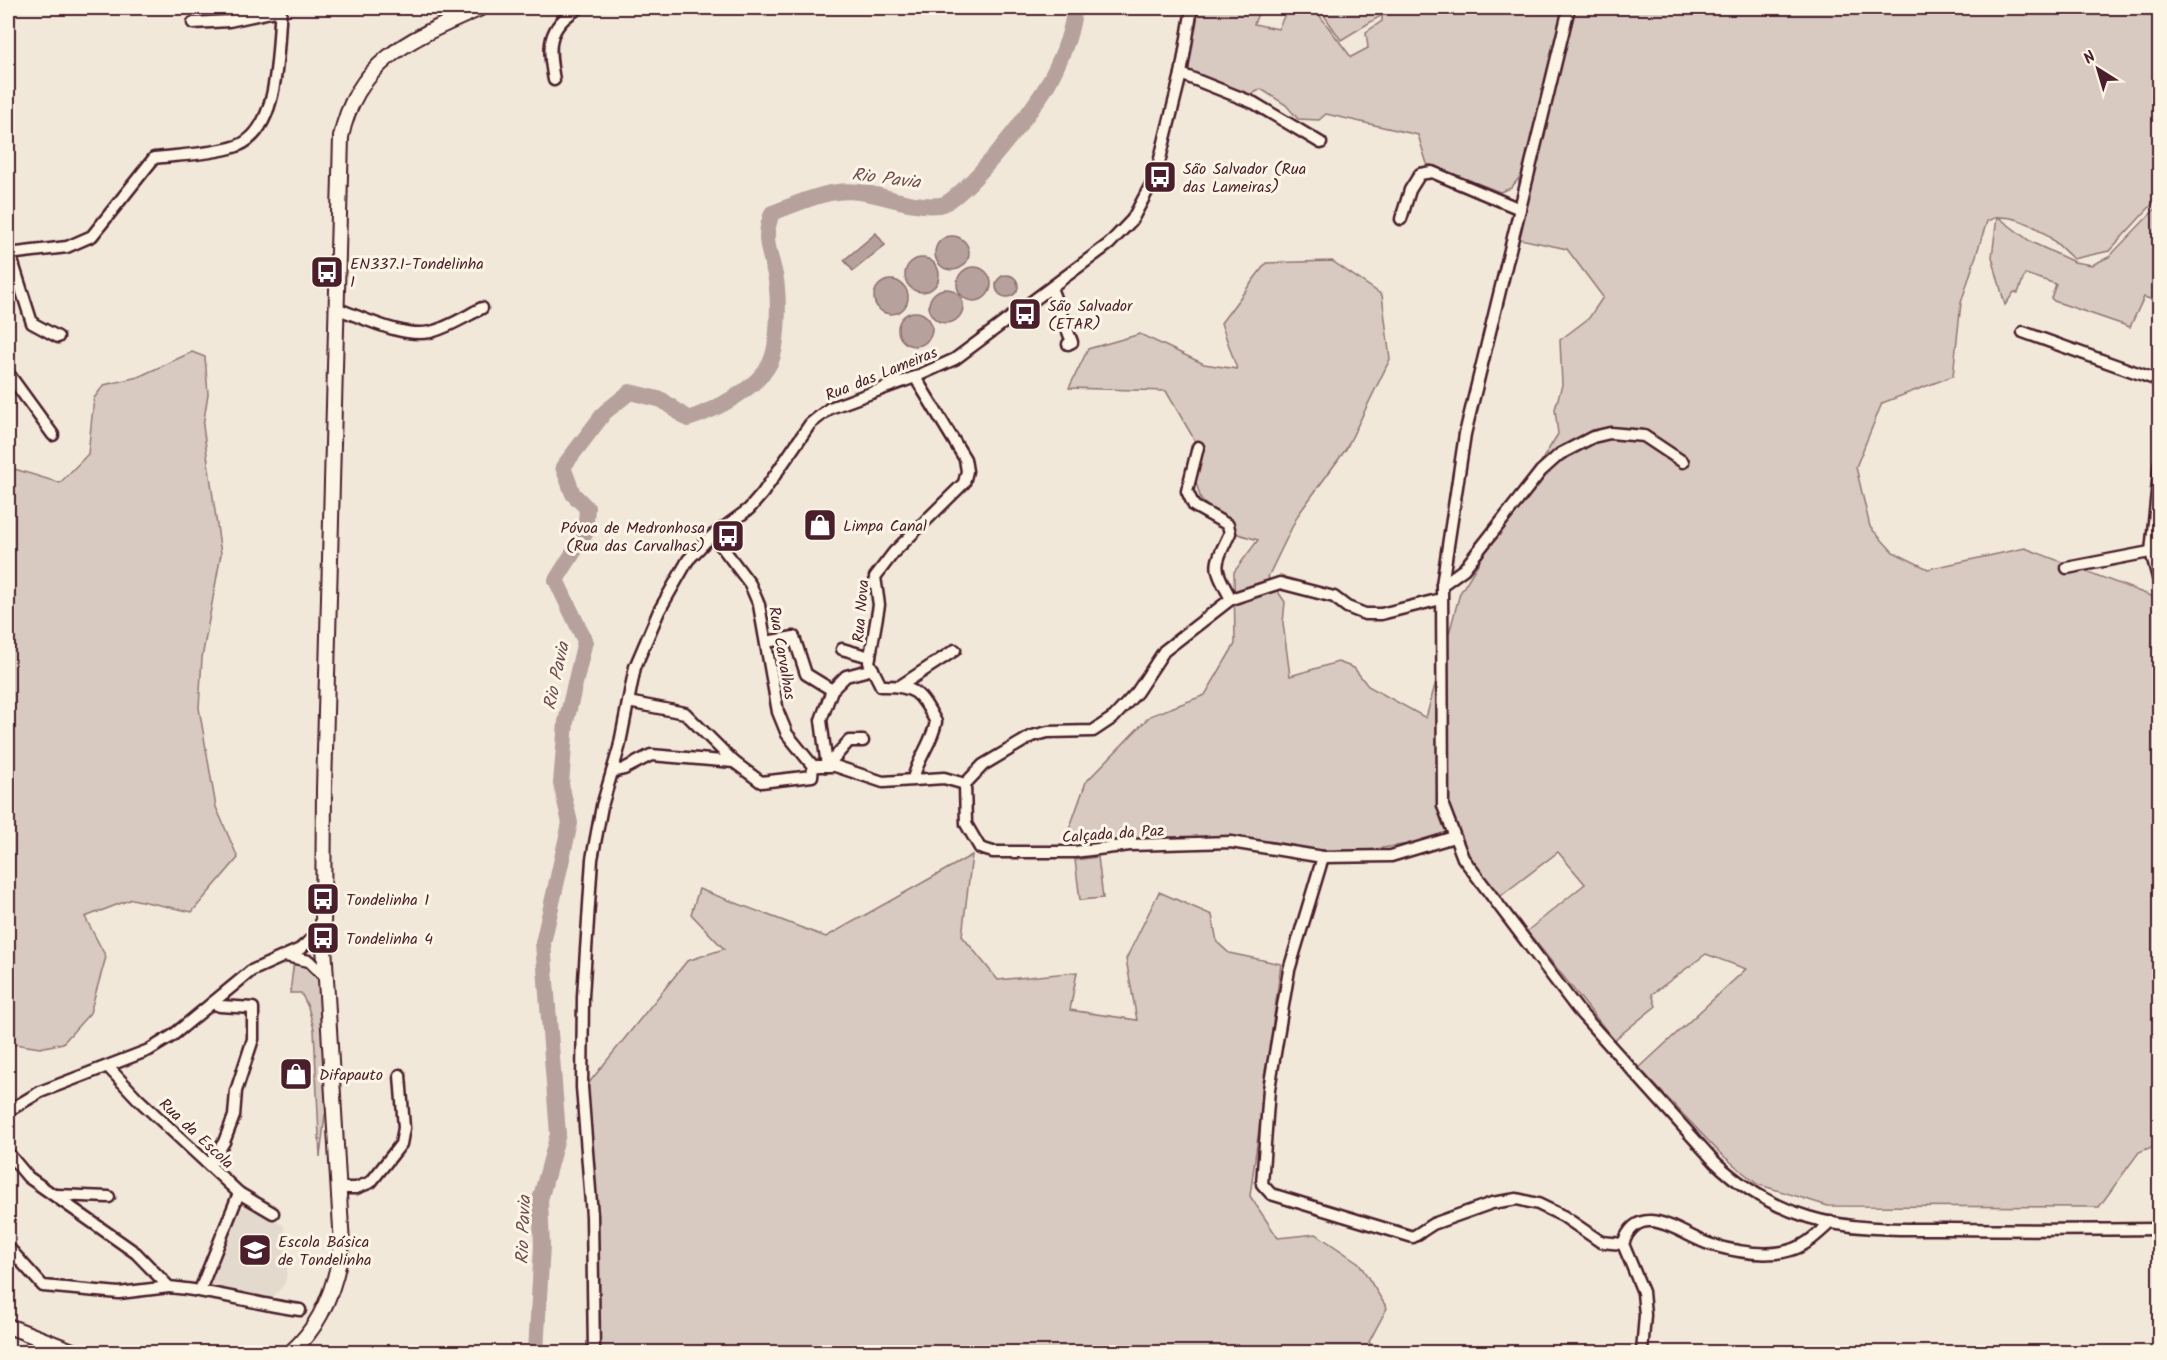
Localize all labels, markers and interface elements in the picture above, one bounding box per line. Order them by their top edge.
north arrow [2068,39,2128,99]
text: N [2078,45,2101,71]
place label: São Salvador (Rua das Lameiras) [1183,157,1306,200]
bus stop icon: São Salvador (Rua das Lameiras) [1142,159,1178,195]
water label: Rio Pavia [850,161,923,198]
place label: EN337.1-Tondelinha 1 [350,252,484,295]
bus stop icon: EN337.1-Tondelinha 1 [309,254,345,290]
place label: São Salvador (ETAR) [1048,294,1134,337]
bus stop icon: São Salvador (ETAR) [1007,296,1043,332]
street label: Rua das Lameiras [822,340,942,408]
shop icon: Limpa Canal [802,507,838,543]
place label: Limpa Canal [843,514,927,539]
place label: Póvoa de Medronhosa (Rua das Carvalhas) [561,516,705,559]
bus stop icon: Póvoa de Medronhosa (Rua das Carvalhas) [710,518,746,554]
street label: Rua Nova [846,579,877,644]
street label: Rua Carvalhas [761,605,802,702]
water label: Rio Pavia [536,638,579,713]
street label: Calçada da Paz [1061,818,1165,851]
bus stop icon: Tondelinha 1 [305,881,341,917]
place label: Tondelinha 1 [346,888,429,913]
bus stop icon: Tondelinha 4 [305,920,341,956]
place label: Tondelinha 4 [346,927,433,952]
shop icon: Difapauto [278,1056,314,1092]
place label: Difapauto [319,1063,383,1088]
street label: Rua da Escola [153,1093,239,1176]
water label: Rio Pavia [509,1194,540,1265]
place label: Escola Básica de Tondelinha [278,1230,371,1273]
school or university icon: Escola Básica de Tondelinha [237,1232,273,1268]

